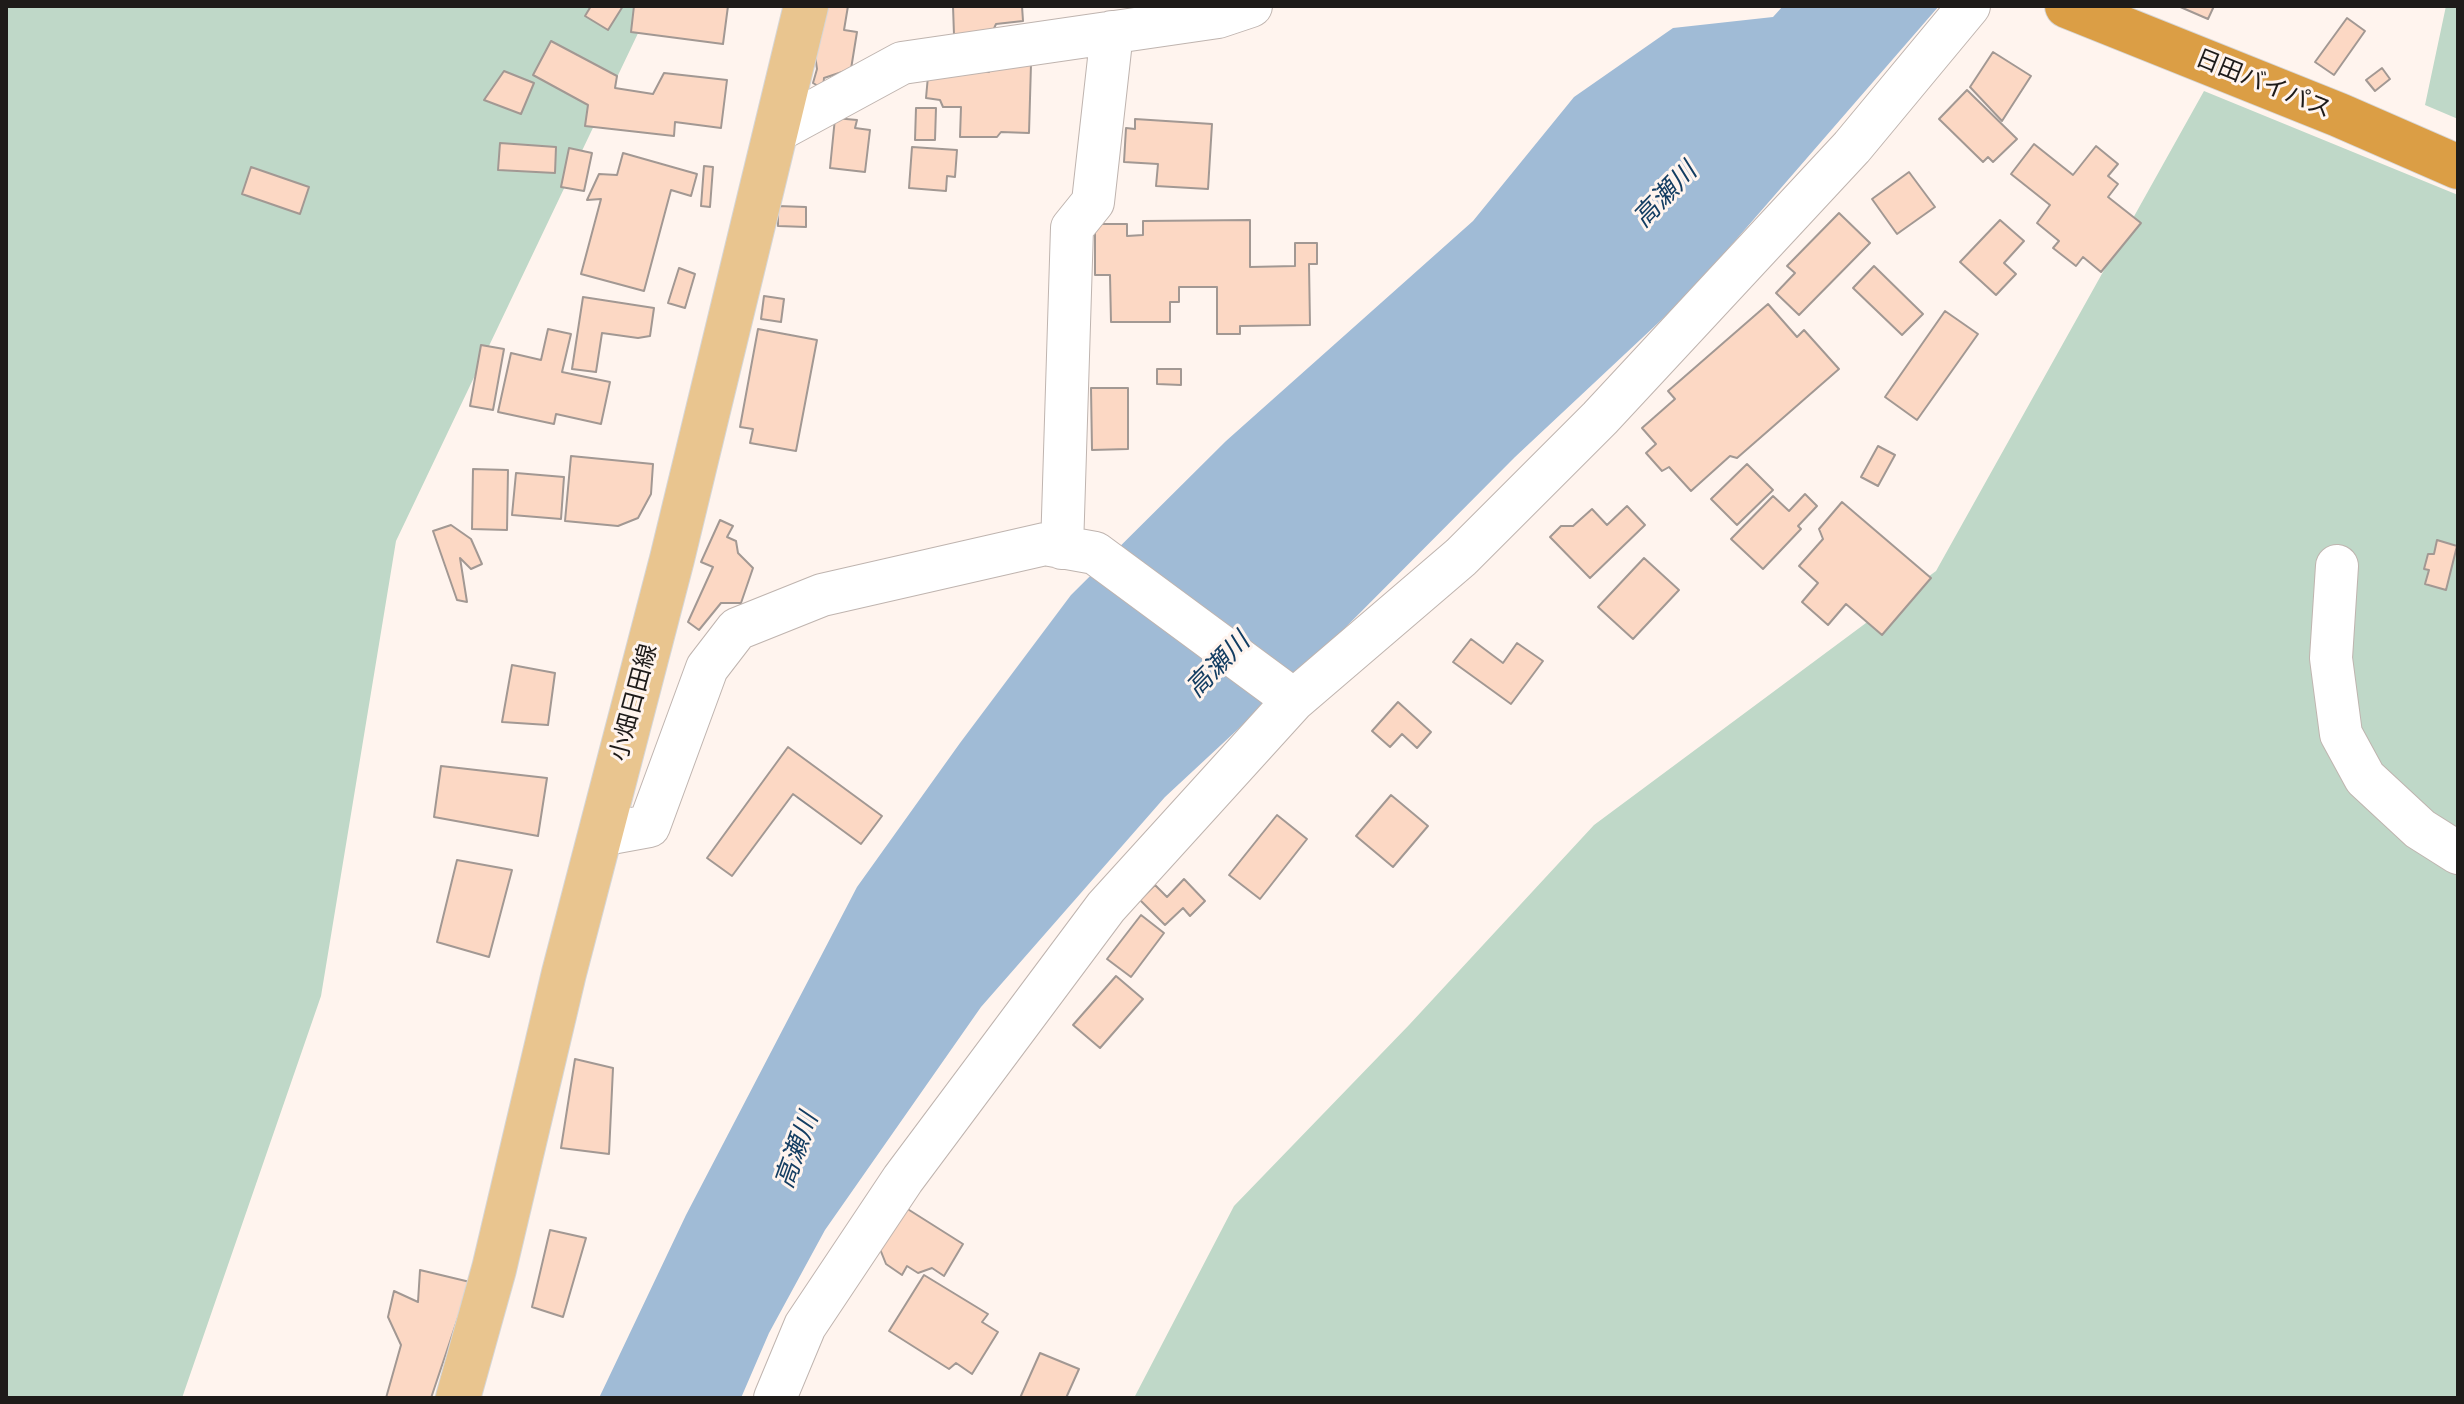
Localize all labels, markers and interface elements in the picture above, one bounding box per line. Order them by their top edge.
street label: 日田バイパス [2191,45,2335,125]
water label: 高瀬川 [1628,157,1704,235]
water label: 高瀬川 [1181,627,1257,705]
street label: 小畑日田線 [606,641,664,765]
water label: 高瀬川 [770,1109,826,1193]

